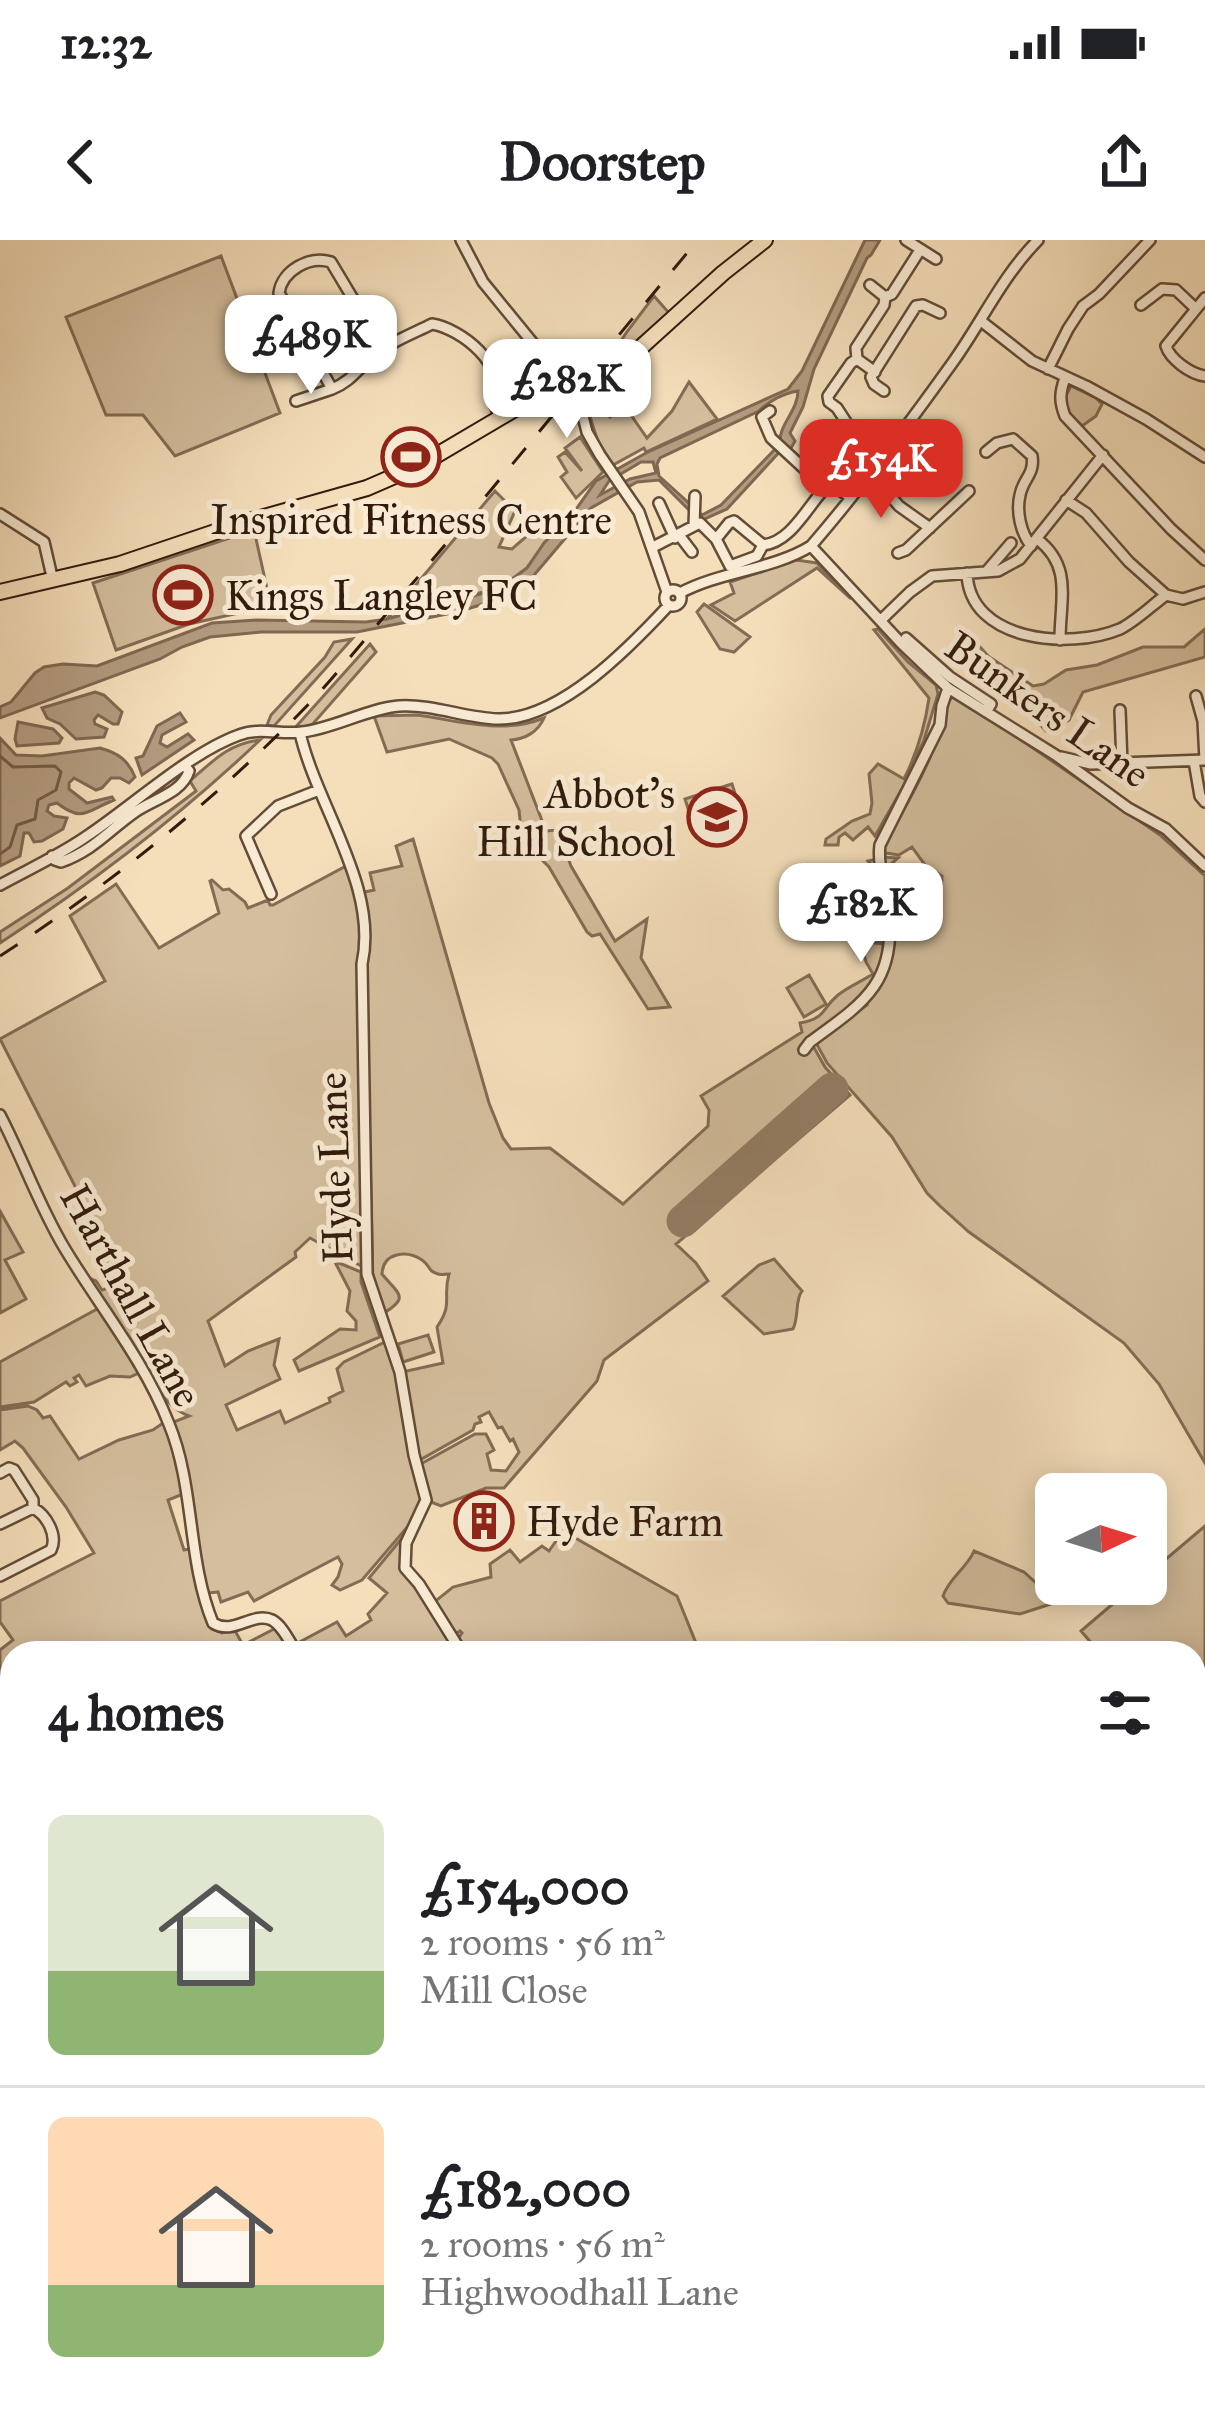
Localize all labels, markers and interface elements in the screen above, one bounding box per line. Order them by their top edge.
text: 12:32 [60,15,152,70]
icon: back [48,129,114,195]
text: Doorstep [499,129,706,195]
icon: share [1091,129,1157,195]
pin: £489K [227,295,395,397]
text: £489K [252,310,370,358]
pin: £282K [483,339,651,441]
text: £282K [510,354,624,402]
pin: £154K [797,419,965,521]
sports icon: Inspired Fitness Centre [380,426,442,488]
text: £154K [827,434,935,482]
place label: Inspired Fitness Centre [210,494,612,546]
sports icon: Kings Langley FC [152,564,214,626]
place label: Kings Langley FC [225,570,537,622]
street label: Bunkers Lane [935,620,1160,800]
place label: Abbot's Hill School [476,768,676,868]
school or university icon: Abbot's Hill School [686,786,748,848]
pin: £182K [777,863,945,965]
text: £182K [806,878,916,926]
street label: Hyde Lane [306,1071,364,1264]
street label: Harthall Lane [49,1175,214,1416]
north arrow [1035,1473,1167,1605]
map controls [1035,1473,1167,1605]
building icon: Hyde Farm [453,1490,515,1552]
place label: Hyde Farm [526,1496,724,1548]
icon: filters [1092,1680,1158,1746]
text: 4 homes [48,1682,224,1744]
text: £154,000 [420,1856,629,1918]
icon: home [144,1863,288,2007]
text: 2 rooms · 56 m² [420,1918,665,1966]
text: Mill Close [420,1966,588,2014]
text: £182,000 [420,2158,631,2220]
icon: home [144,2165,288,2309]
text: 2 rooms · 56 m² [420,2220,665,2268]
text: Highwoodhall Lane [420,2268,739,2316]

